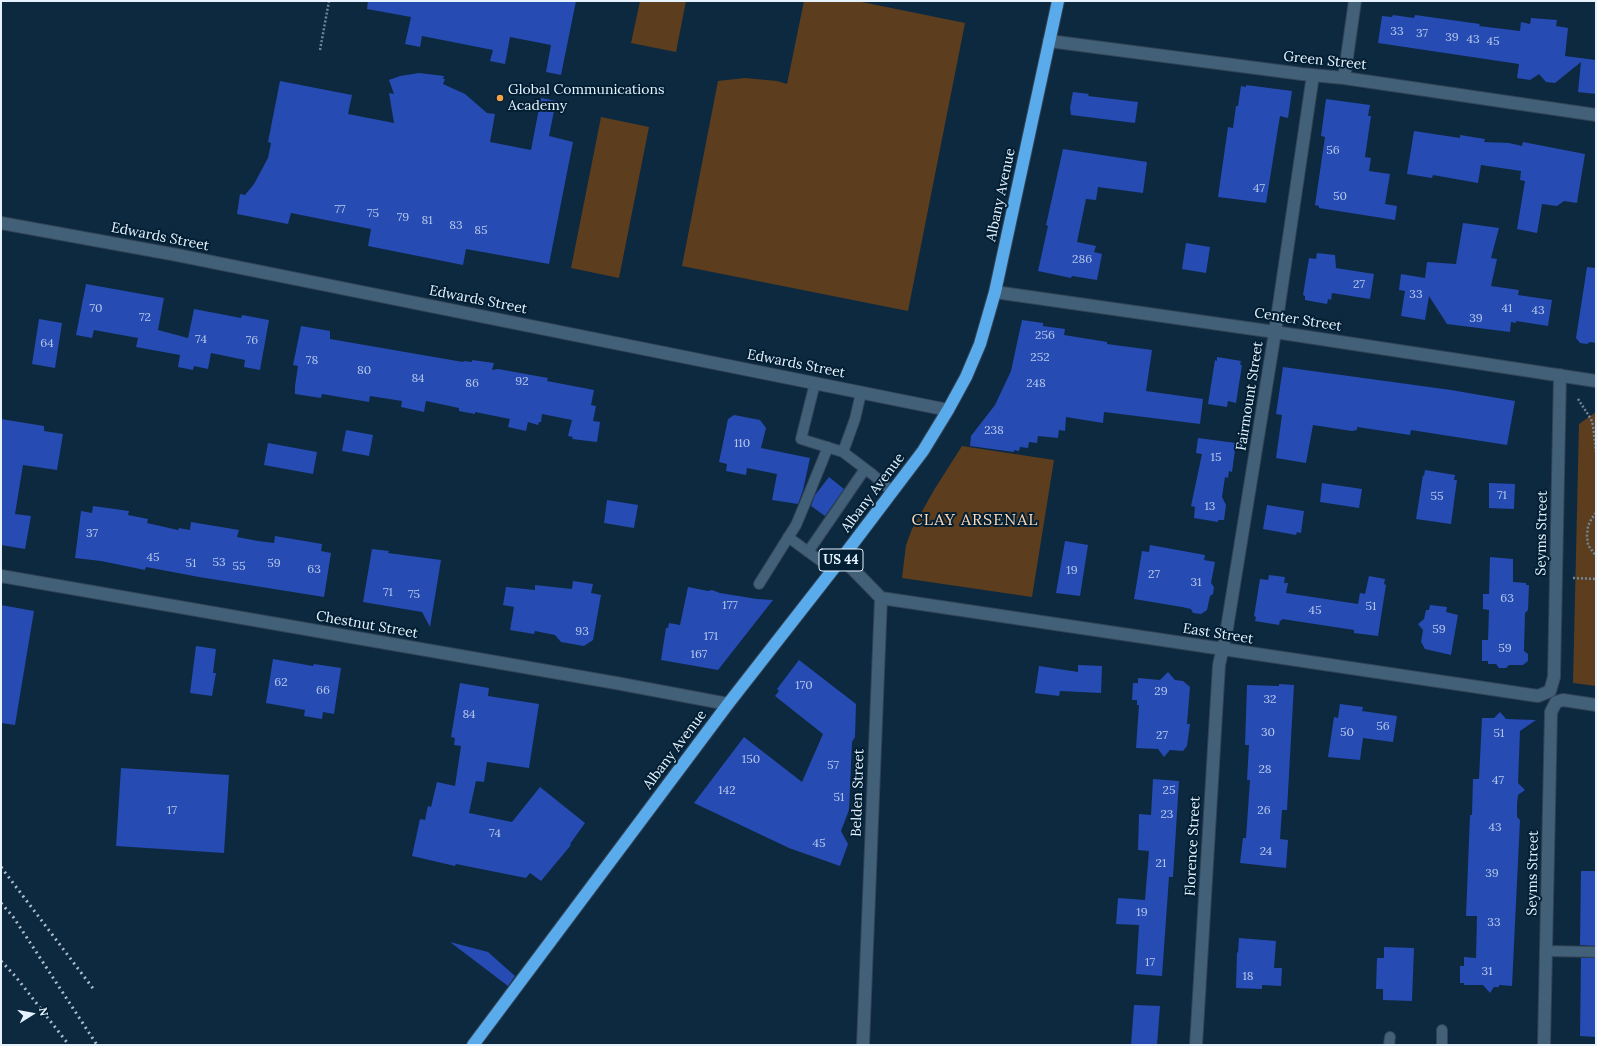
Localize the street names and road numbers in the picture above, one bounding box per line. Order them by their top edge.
street label: Green Street [1283,48,1367,74]
street label: Albany Avenue [983,147,1019,243]
street label: Edwards Street [110,219,210,255]
street label: Edwards Street [428,282,528,318]
street label: Center Street [1253,305,1343,335]
street label: Fairmount Street [1233,340,1267,452]
street label: Edwards Street [746,346,846,382]
street label: Albany Avenue [838,450,908,536]
street label: Seyms Street [1533,490,1551,576]
road number: US 44 [819,549,863,571]
street label: Chestnut Street [315,608,419,642]
street label: East Street [1182,620,1254,648]
street label: Albany Avenue [640,707,710,793]
street label: Belden Street [848,749,868,837]
street label: Florence Street [1182,796,1204,896]
street label: Seyms Street [1524,830,1542,916]

